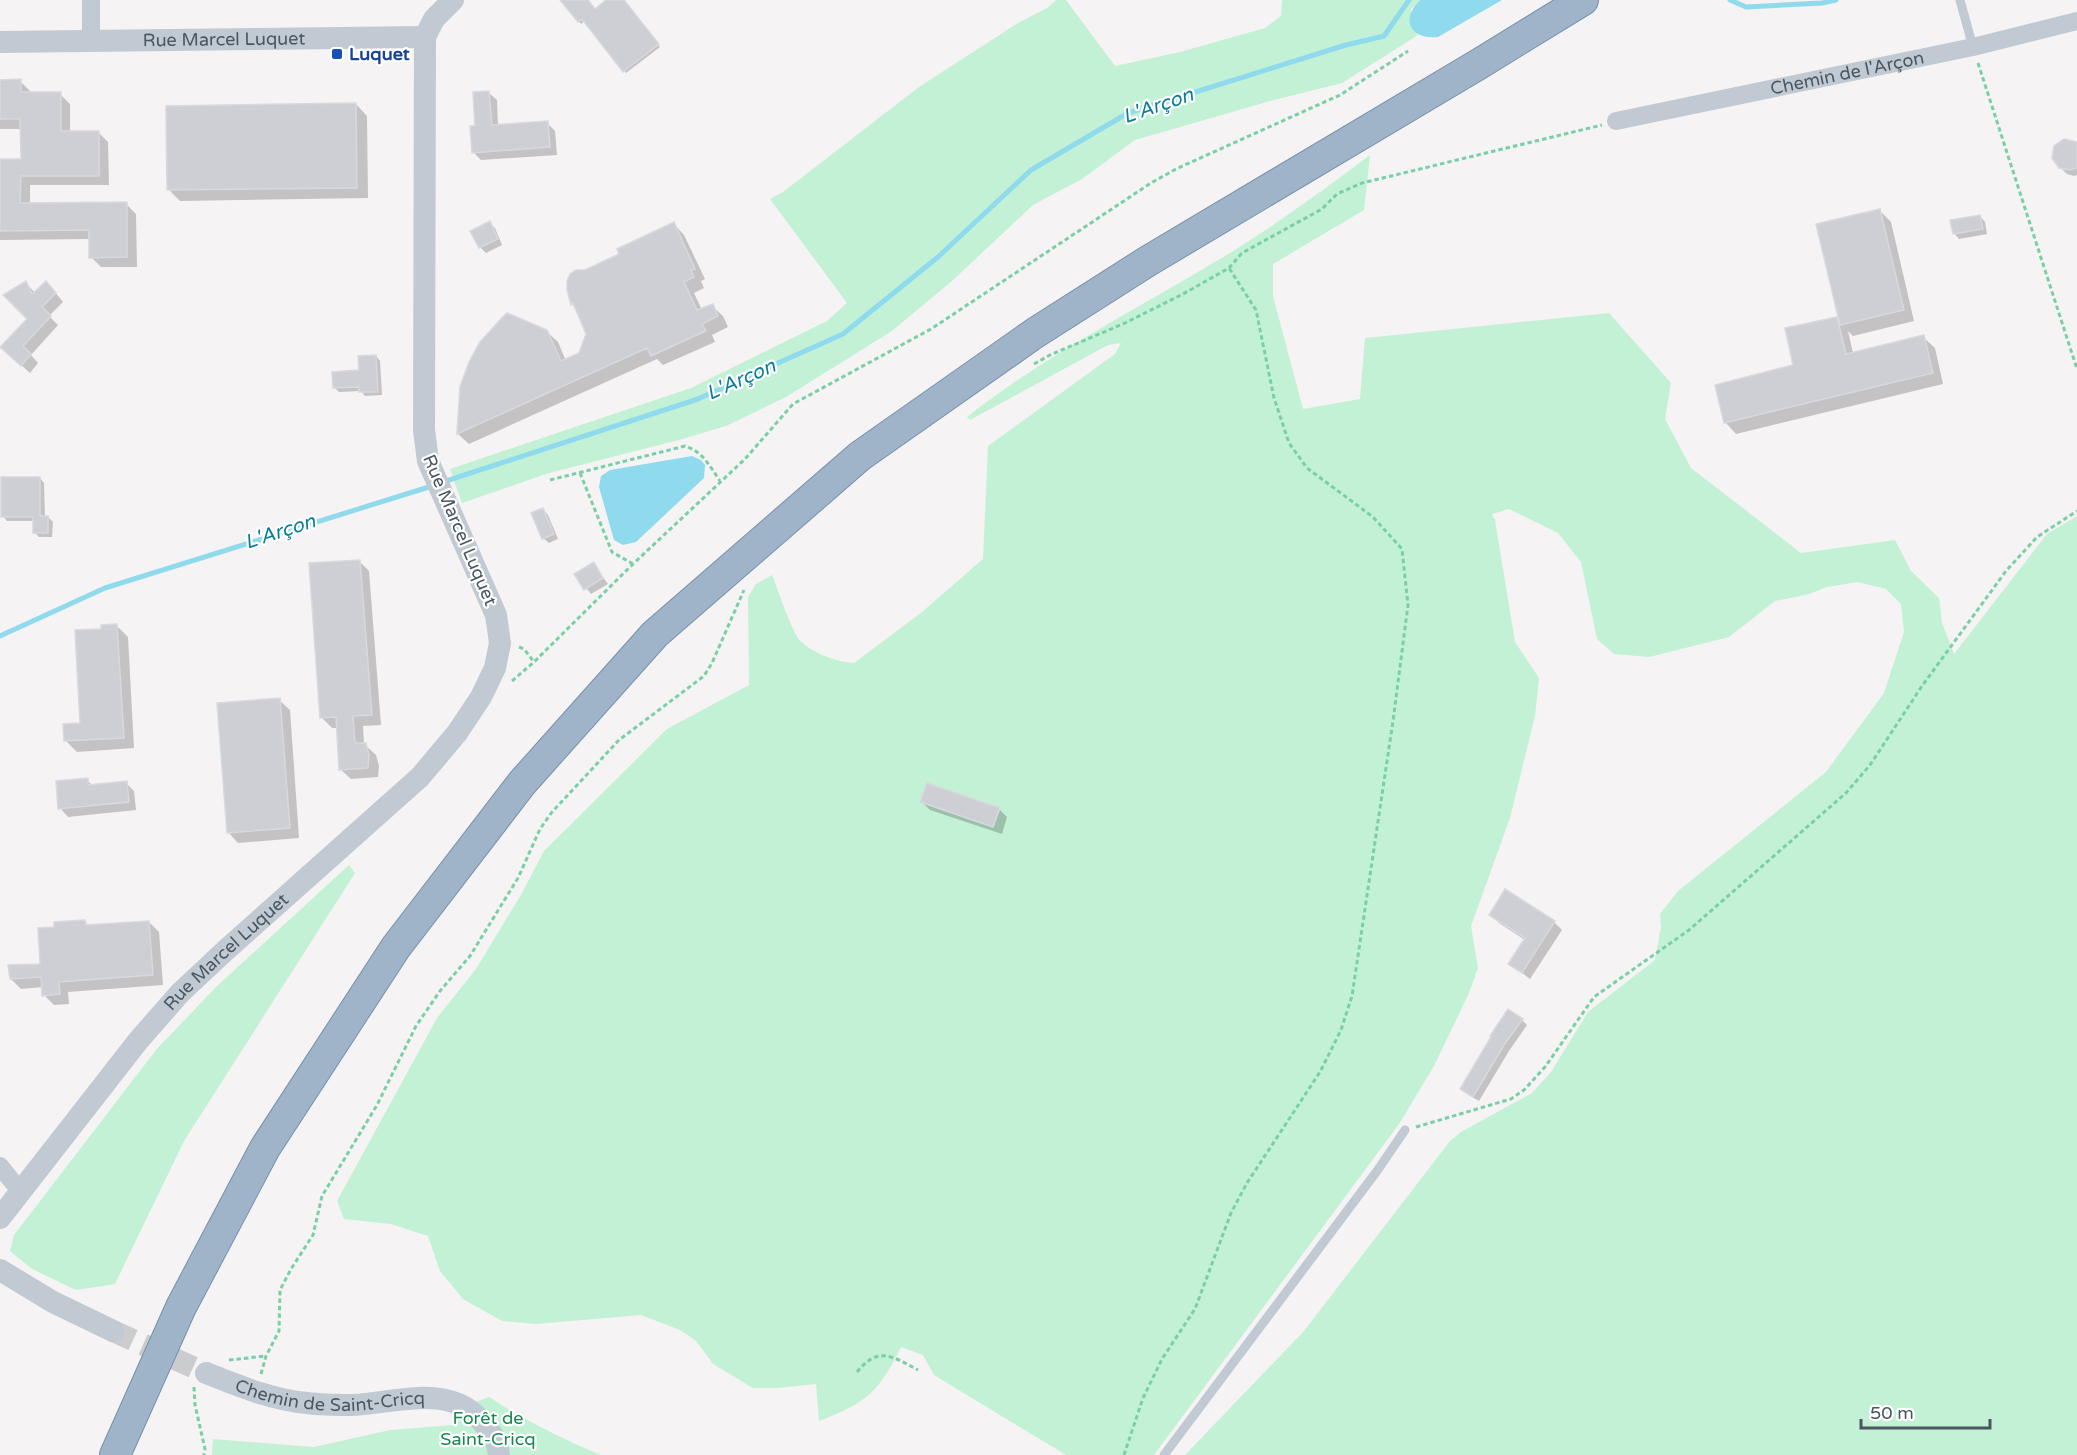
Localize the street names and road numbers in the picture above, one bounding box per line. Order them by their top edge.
street label: Rue Marcel Luquet [143,27,305,51]
street label: Chemin de l'Arçon [1768,46,1926,100]
street label: Rue Marcel Luquet [418,451,502,609]
street label: Rue Marcel Luquet [159,888,293,1015]
street label: Chemin de Saint-Cricq [232,1374,425,1416]

